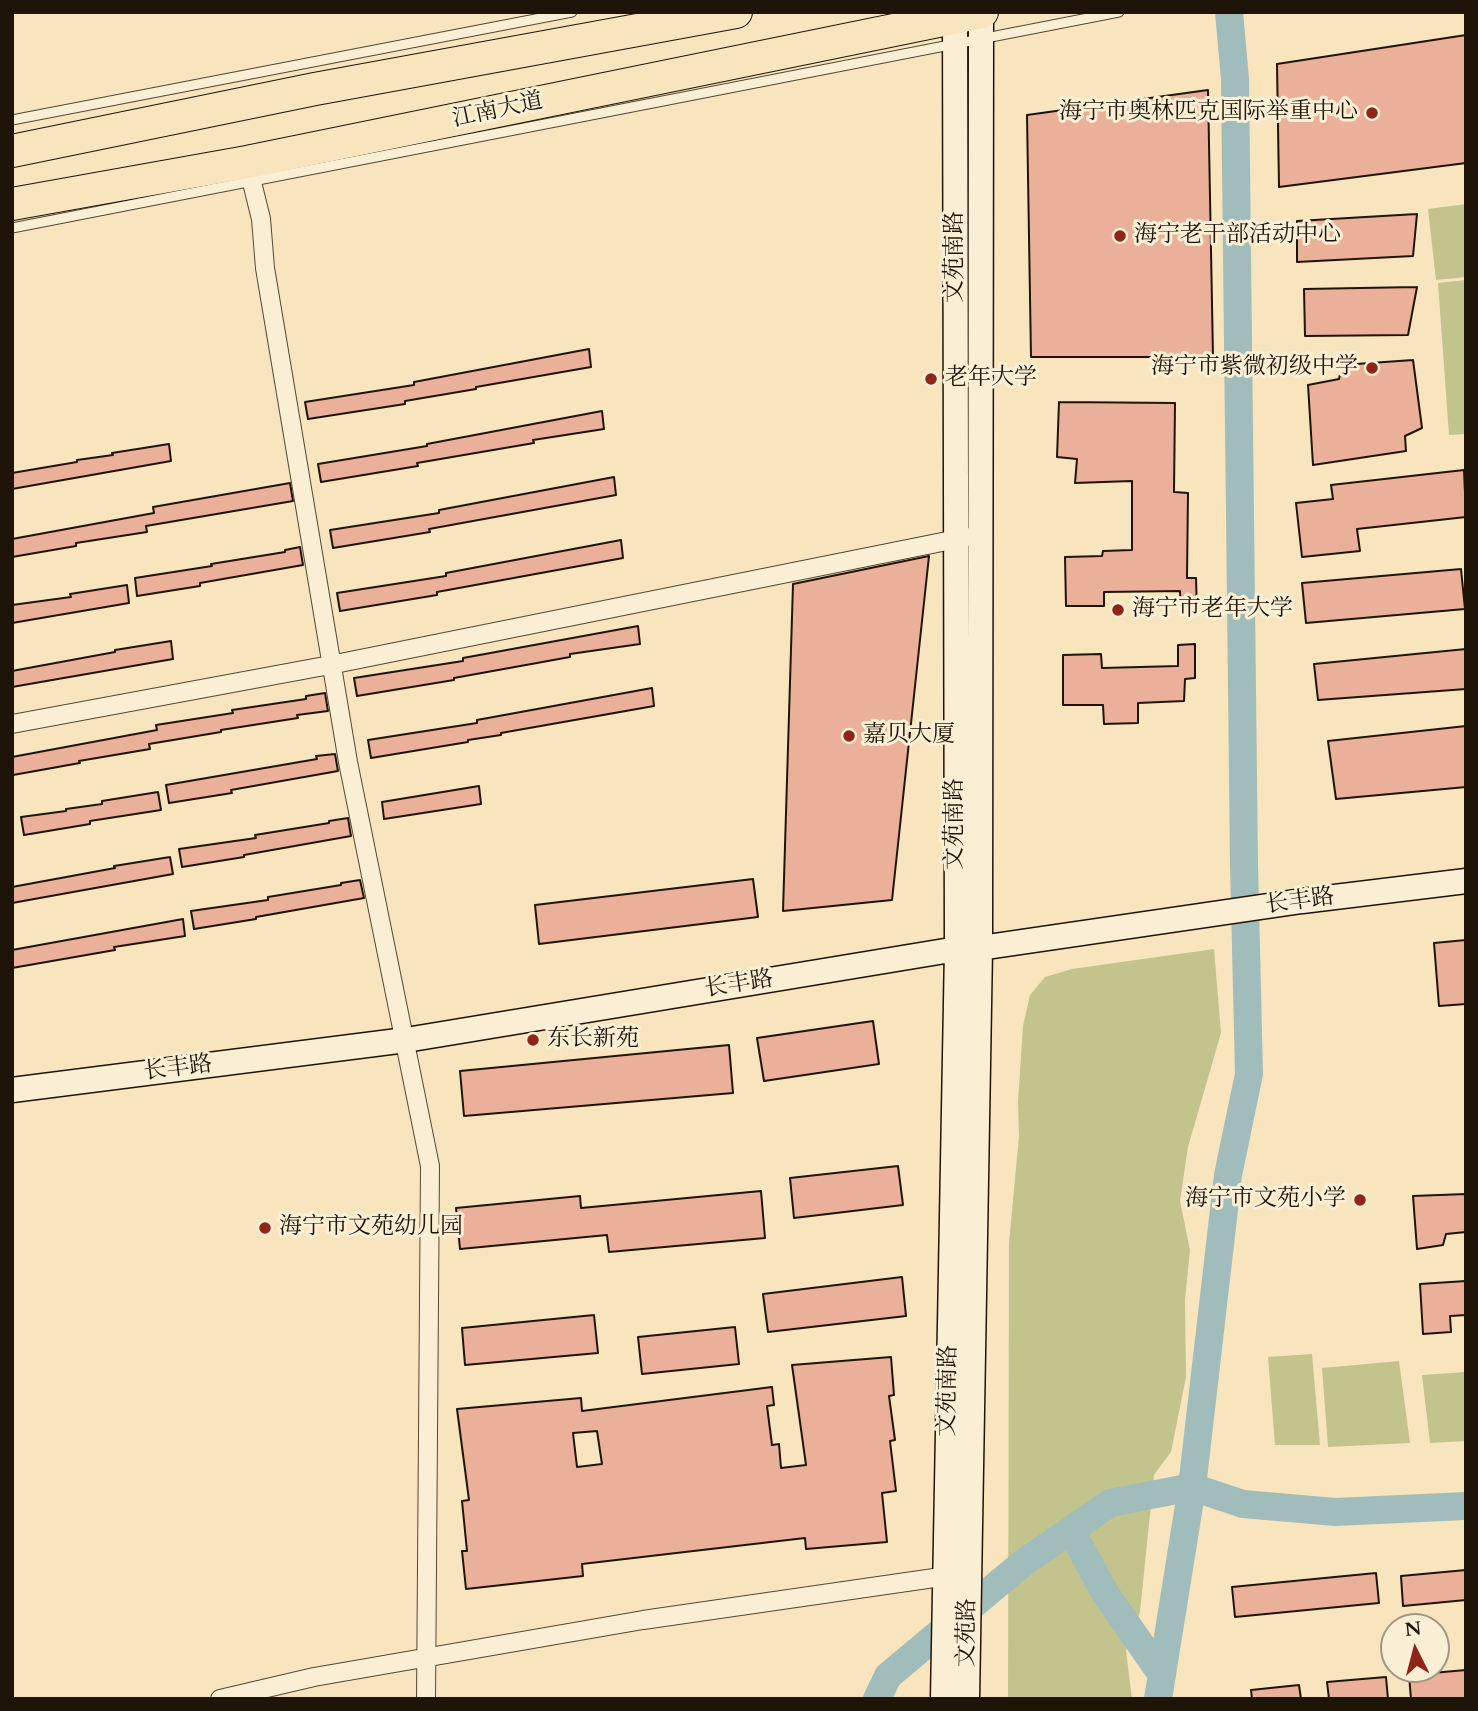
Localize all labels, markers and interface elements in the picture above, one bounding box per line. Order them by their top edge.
street label: 江南大道 [450,88,546,134]
place label: 海宁市奥林匹克国际举重中心 [1059,99,1358,127]
marker: 海宁市奥林匹克国际举重中心 [1364,105,1380,121]
street label: 文苑南路 [942,211,970,303]
place label: 海宁老干部活动中心 [1134,222,1341,250]
marker: 海宁老干部活动中心 [1112,228,1128,244]
place label: 海宁市紫微初级中学 [1151,354,1358,382]
marker: 海宁市紫微初级中学 [1364,360,1380,376]
place label: 老年大学 [945,365,1037,393]
marker: 老年大学 [923,371,939,387]
place label: 海宁市老年大学 [1132,596,1293,624]
marker: 海宁市老年大学 [1110,602,1126,618]
place label: 嘉贝大厦 [863,722,955,750]
marker: 嘉贝大厦 [841,728,857,744]
street label: 文苑南路 [942,778,970,870]
street label: 长丰路 [1264,884,1336,920]
street label: 长丰路 [703,966,775,1004]
place label: 东长新苑 [547,1026,639,1054]
marker: 东长新苑 [525,1032,541,1048]
street label: 长丰路 [142,1051,214,1087]
place label: 海宁市文苑小学 [1185,1186,1346,1214]
marker: 海宁市文苑小学 [1352,1192,1368,1208]
place label: 海宁市文苑幼儿园 [279,1214,463,1242]
marker: 海宁市文苑幼儿园 [257,1220,273,1236]
street label: 文苑南路 [934,1345,964,1437]
street label: 文苑路 [954,1598,982,1668]
north arrow [1380,1613,1450,1683]
text: N [1403,1615,1423,1643]

